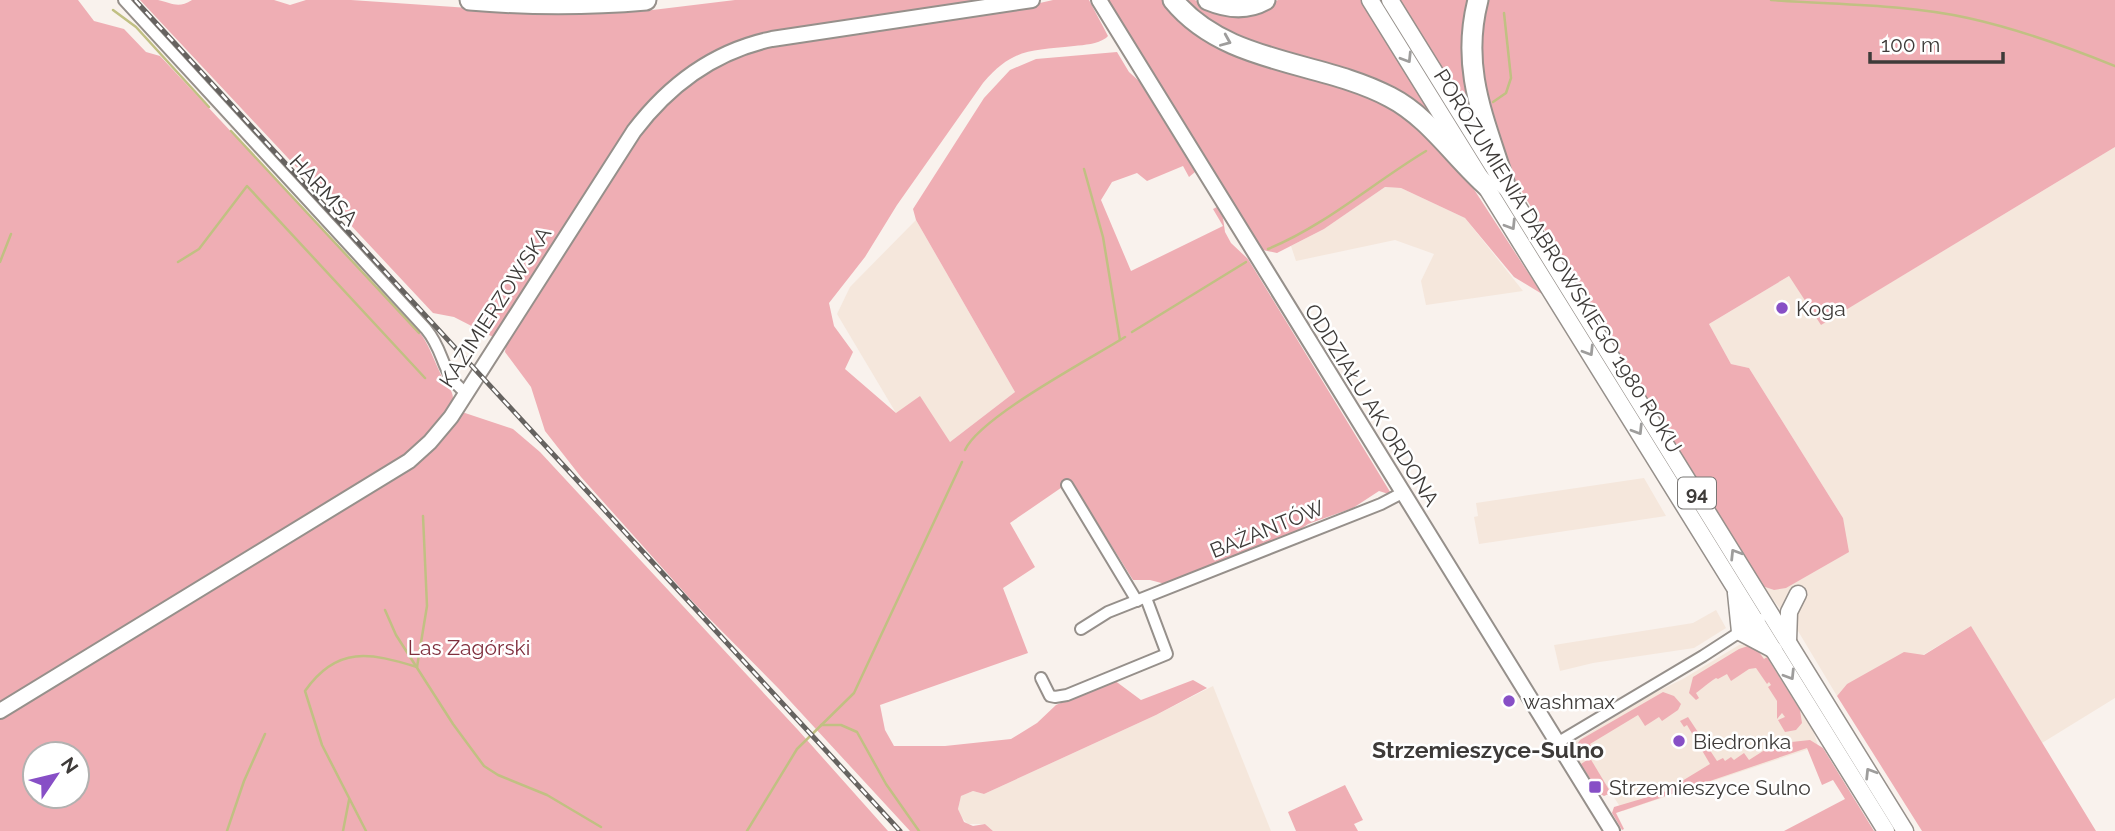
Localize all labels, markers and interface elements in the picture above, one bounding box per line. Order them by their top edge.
scale bar [1870,21,2003,65]
text: 100 m [1881,32,1940,57]
one-way arrow [1219,33,1232,47]
one-way arrow [1398,50,1411,63]
street label: POROZUMIENIA DĄBROWSKIEGO 1980 ROKU [1429,64,1687,458]
street label: HARMSA [285,149,363,231]
one-way arrow [1503,218,1516,231]
street label: KAZIMIERZOWSKA [434,222,556,392]
place label: Koga [1796,296,1846,321]
street label: ODDZIAŁU AK ORDONA [1299,299,1445,511]
marker: Koga [1774,300,1790,316]
one-way arrow [1580,343,1593,356]
one-way arrow [1630,423,1643,436]
road number: 94 [1678,478,1716,508]
street label: BAŻANTÓW [1206,495,1328,563]
one-way arrow [1730,549,1743,562]
park label: Las Zagórski [408,635,530,660]
one-way arrow [1782,667,1795,680]
place label: washmax [1523,689,1615,714]
marker: washmax [1501,693,1517,709]
place label: Biedronka [1693,729,1791,754]
marker: Biedronka [1671,733,1687,749]
district label: Strzemieszyce-Sulno [1372,736,1604,763]
north arrow [21,740,91,810]
text: N [57,753,83,777]
one-way arrow [1865,768,1878,781]
place label: Strzemieszyce Sulno [1609,775,1811,800]
marker: Strzemieszyce Sulno [1587,779,1603,795]

